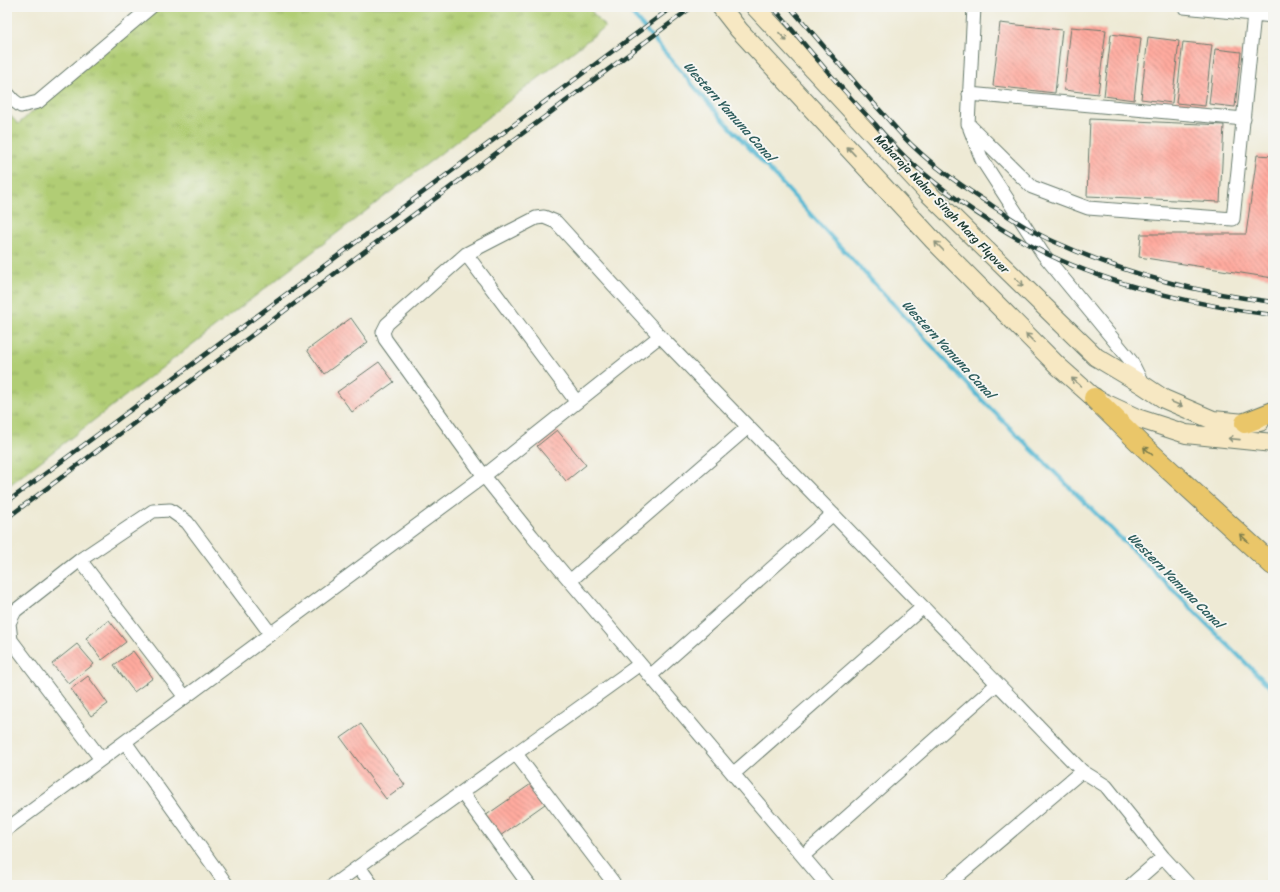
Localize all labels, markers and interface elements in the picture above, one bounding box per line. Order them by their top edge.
one-way arrow [778,32,788,42]
water label: Western Yamuna Canal [678,56,783,169]
street label: Maharaja Nahar Singh Marg Flyover [869,129,1016,280]
one-way arrow [846,146,855,156]
one-way arrow [934,241,944,251]
one-way arrow [1014,277,1024,287]
water label: Western Yamuna Canal [896,294,1003,407]
one-way arrow [1026,333,1035,343]
one-way arrow [1071,377,1081,387]
one-way arrow [1170,401,1182,408]
one-way arrow [1228,435,1241,442]
one-way arrow [1143,446,1153,456]
water label: Western Yamuna Canal [1122,527,1232,636]
one-way arrow [1239,534,1250,543]

